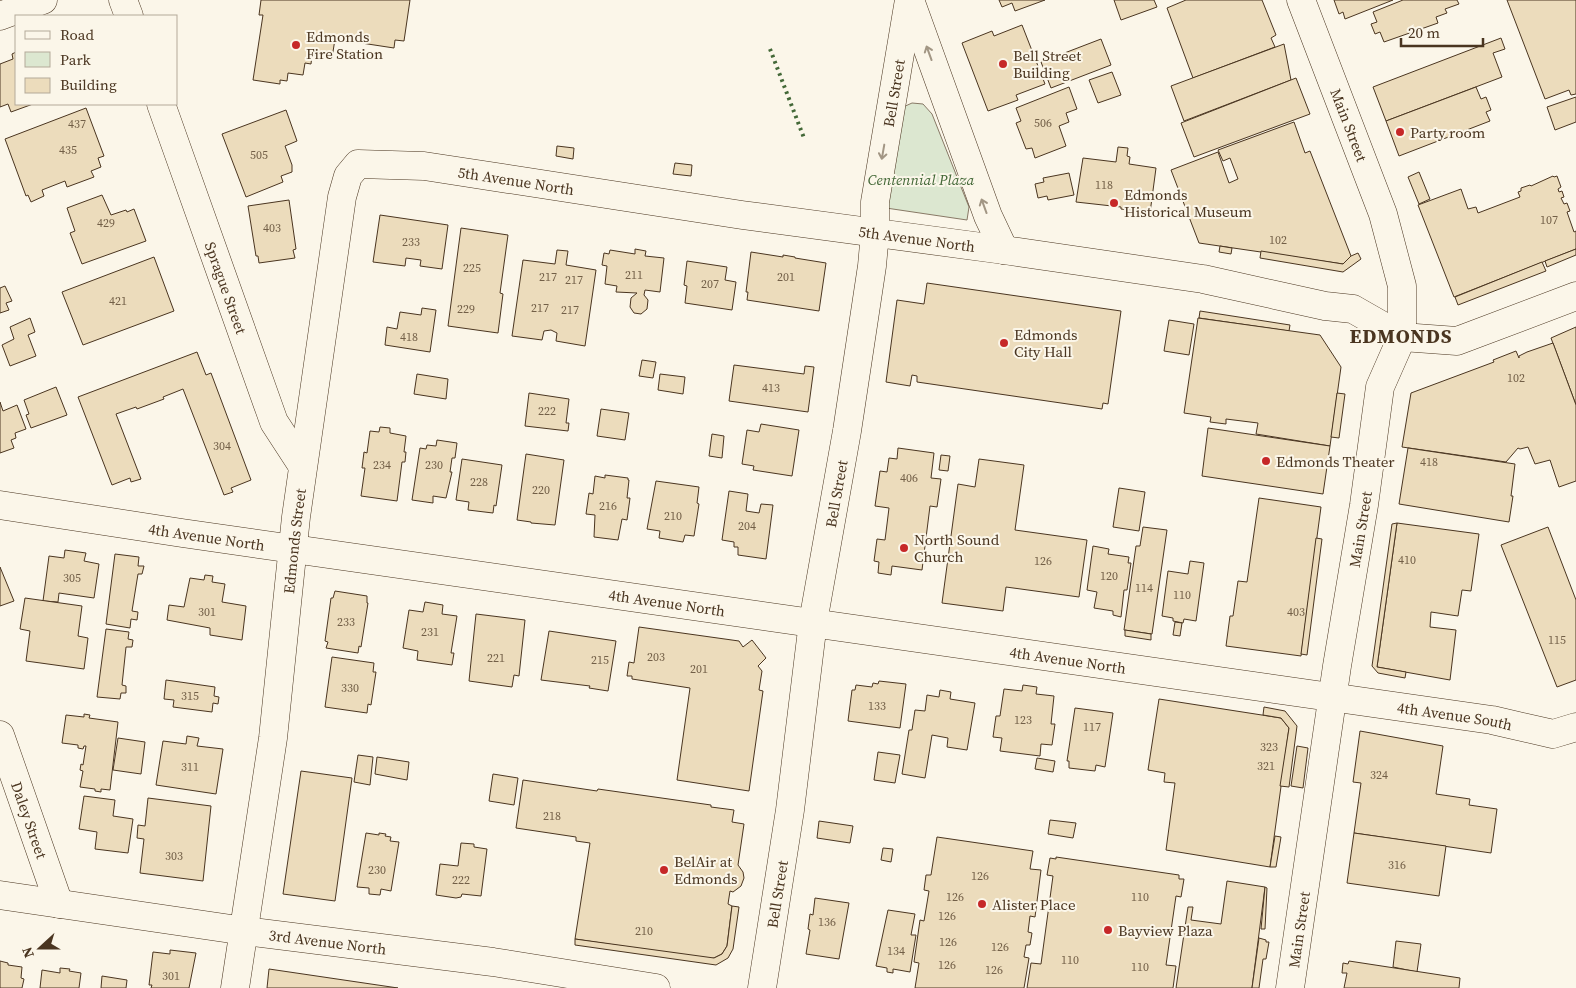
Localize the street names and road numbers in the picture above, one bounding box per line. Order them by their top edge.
street label: Bell Street [877,58,909,129]
street label: Main Street [1325,85,1373,165]
street label: 5th Avenue North [456,161,576,200]
street label: 5th Avenue North [857,220,976,257]
street label: Sprague Street [200,239,252,337]
street label: Bell Street [820,458,852,529]
street label: Edmonds Street [278,487,311,595]
street label: Main Street [1343,490,1376,569]
street label: 4th Avenue North [147,517,266,555]
street label: 4th Avenue North [607,584,727,621]
street label: 4th Avenue North [1008,641,1127,678]
street label: 4th Avenue South [1396,696,1514,735]
street label: Daley Street [7,779,53,861]
street label: Bell Street [761,859,792,929]
street label: Main Street [1283,890,1314,969]
street label: 3rd Avenue North [268,924,388,959]

